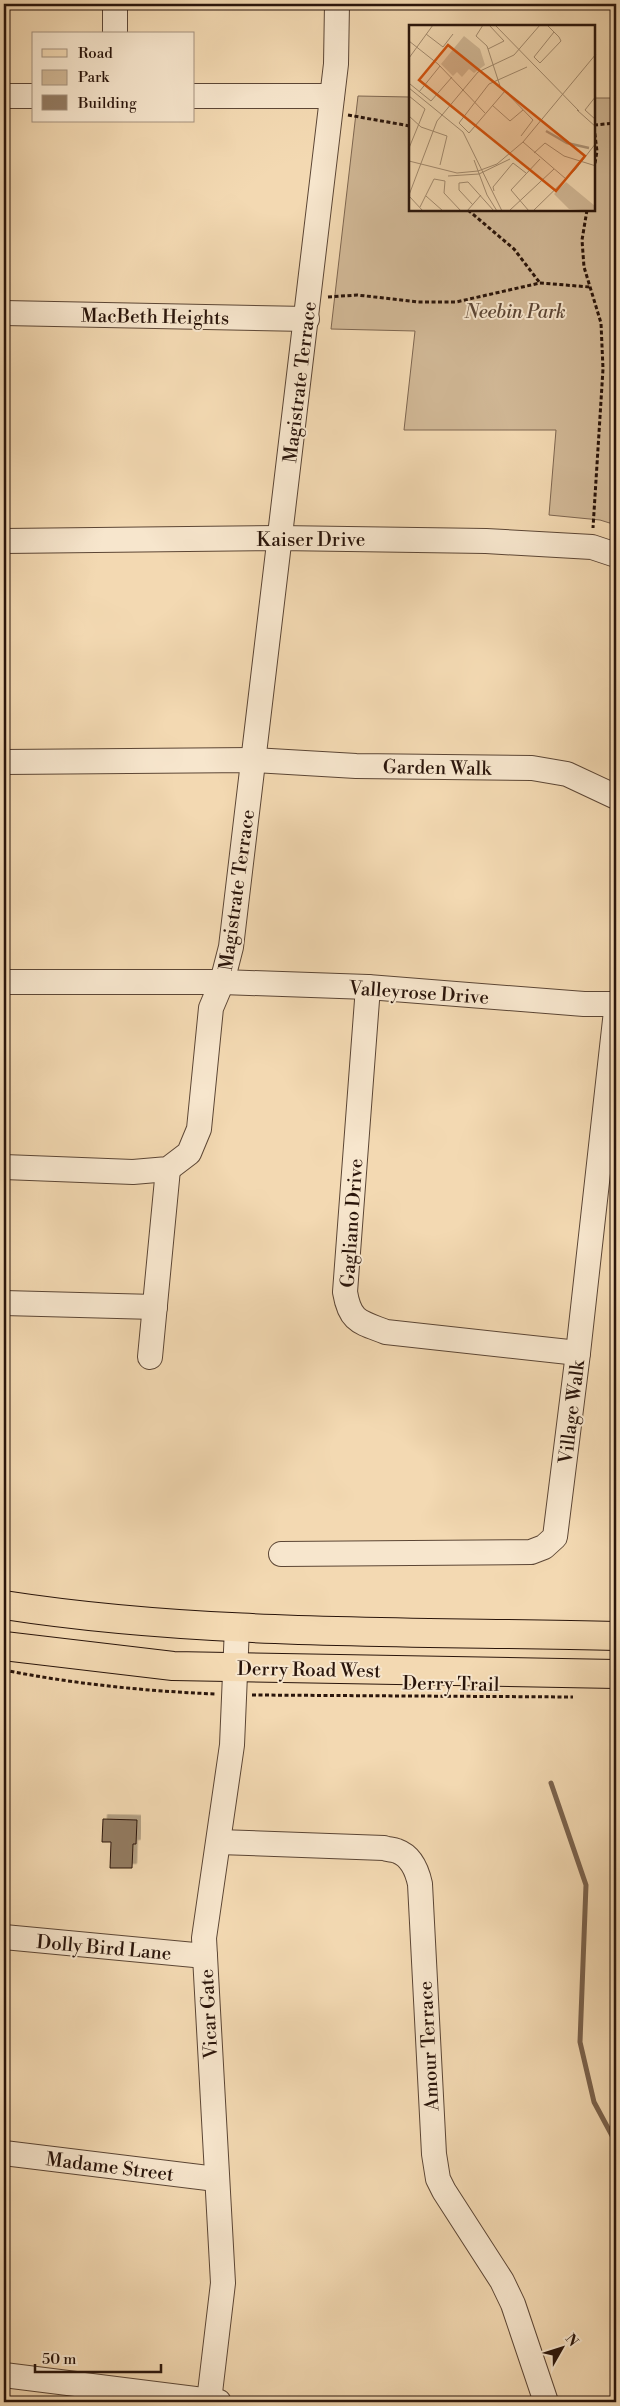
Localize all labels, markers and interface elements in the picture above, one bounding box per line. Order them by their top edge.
inset map [409,25,595,211]
legend [32,32,195,122]
text: Road [78,44,113,63]
text: Park [78,68,110,87]
text: Building [77,94,137,113]
street label: Magistrate Terrace [278,300,322,464]
park label: Neebin Park [463,300,566,324]
street label: MacBeth Heights [81,304,229,330]
street label: Kaiser Drive [257,528,365,552]
street label: Garden Walk [383,755,492,781]
street label: Magistrate Terrace [214,808,260,972]
street label: Valleyrose Drive [347,976,490,1010]
street label: Gagliano Drive [336,1158,368,1288]
street label: Village Walk [554,1358,590,1466]
street label: Derry Road West [237,1657,381,1683]
street label: Derry Trail [402,1671,500,1697]
street label: Dolly Bird Lane [35,1930,172,1966]
street label: Vicar Gate [195,1968,223,2060]
street label: Amour Terrace [414,1980,444,2113]
street label: Madame Street [45,2147,175,2187]
north arrow [538,2324,588,2374]
text: N [561,2330,582,2350]
scale bar [35,2341,161,2373]
text: 50 m [42,2350,76,2369]

